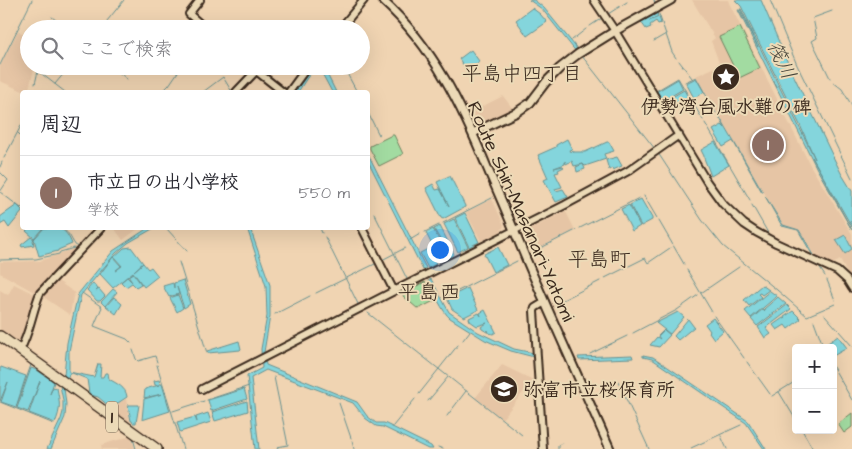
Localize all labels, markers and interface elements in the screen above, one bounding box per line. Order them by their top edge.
search box [20,20,370,75]
icon: search [38,34,66,62]
text: ここで検索 [78,36,173,63]
water label: 筏川 [760,36,802,85]
district label: 平島中四丁目 [462,60,582,88]
place icon: 伊勢湾台風水難の碑 [711,62,741,92]
place label: 伊勢湾台風水難の碑 [640,94,812,121]
street label: Route Shin-Masanari-Yatomi [460,97,581,326]
text: 周辺 [40,110,82,139]
pin: 1 [752,126,784,164]
text: 市立日の出小学校 [87,169,239,196]
text: 1 [55,182,57,204]
text: 550 m [298,182,350,204]
text: 学校 [87,199,119,221]
your location [427,237,453,263]
district label: 平島町 [568,245,631,274]
district label: 平島西 [398,278,461,307]
map controls [792,344,837,434]
button: + [792,344,837,389]
school or university icon: 弥富市立桜保育所 [489,374,519,404]
place label: 弥富市立桜保育所 [523,377,675,404]
button: − [792,389,837,434]
road number: 1 [106,402,118,432]

